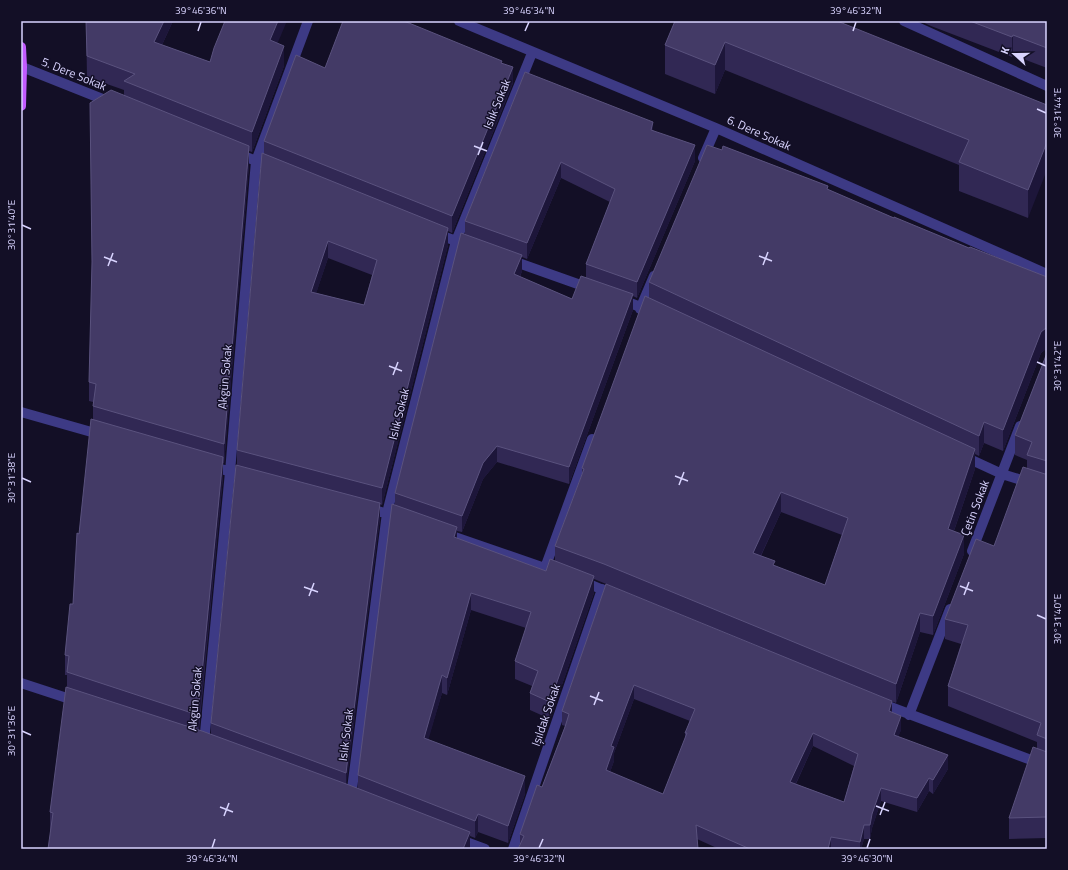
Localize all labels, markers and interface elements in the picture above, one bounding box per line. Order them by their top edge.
text: 39°46'36"N [175,3,227,18]
text: 39°46'34"N [503,3,555,18]
text: 39°46'32"N [830,3,882,18]
north arrow [994,34,1034,74]
text: K [996,44,1013,56]
street label: 5. Dere Sokak [39,52,110,95]
street label: Islık Sokak [478,76,515,132]
text: 30°31'44"E [1050,87,1065,138]
street label: 6. Dere Sokak [724,110,795,155]
text: 30°31'40"E [4,199,19,250]
text: 30°31'42"E [1050,340,1065,391]
street label: Akgün Sokak [212,344,237,410]
street label: Islık Sokak [383,386,414,442]
text: 30°31'38"E [4,452,19,503]
street label: Çetin Sokak [955,477,994,539]
text: 30°31'40"E [1050,593,1065,644]
street label: Akgün Sokak [182,666,207,732]
street label: Işıldak Sokak [526,681,565,749]
text: 30°31'36"E [4,705,19,756]
street label: Islık Sokak [333,707,358,762]
text: 39°46'34"N [186,851,238,866]
text: 39°46'32"N [513,851,565,866]
text: 39°46'30"N [841,851,893,866]

